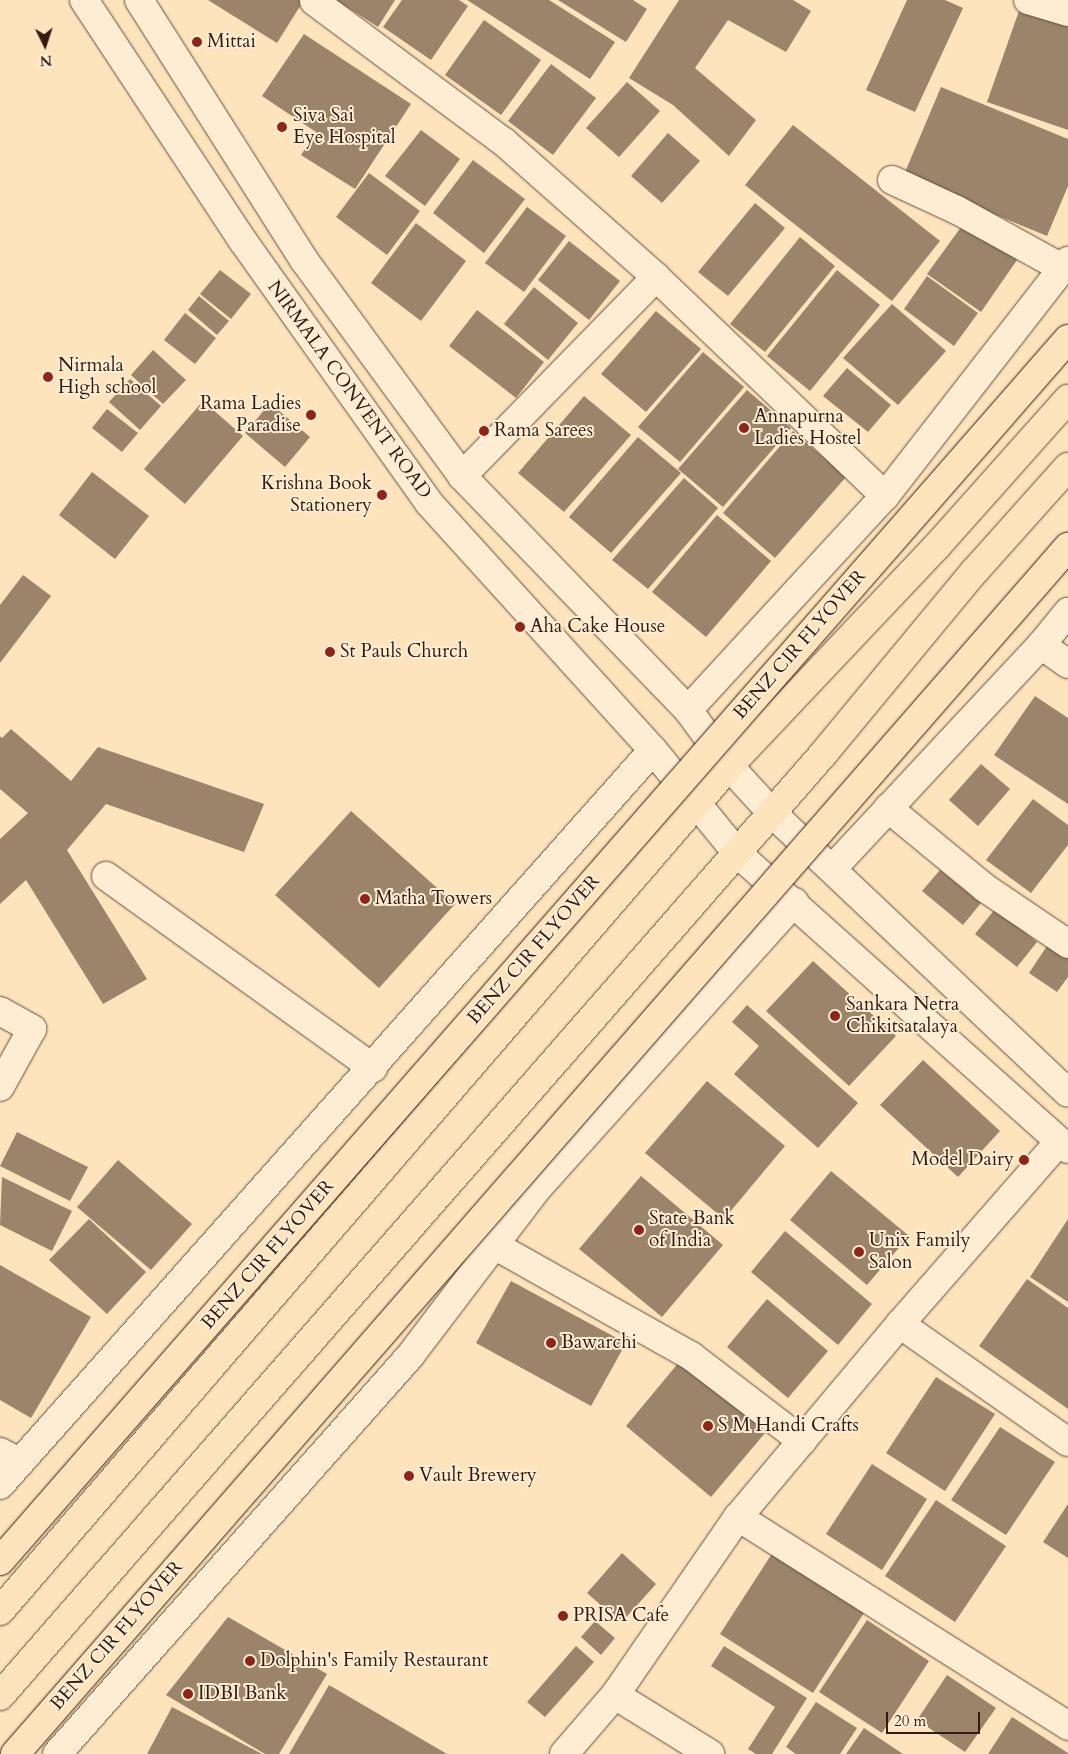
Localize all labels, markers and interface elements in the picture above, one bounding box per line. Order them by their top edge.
north arrow [20,20,70,70]
place label: Mittai [207,31,256,53]
marker: Mittai [191,36,203,48]
text: N [39,51,53,70]
place label: Siva Sai Eye Hospital [293,105,396,149]
marker: Siva Sai Eye Hospital [275,120,289,134]
street label: NIRMALA CONVENT ROAD [262,277,436,503]
place label: Nirmala High school [58,355,156,399]
marker: Nirmala High school [42,371,54,383]
place label: Rama Ladies Paradise [200,393,301,437]
place label: Annapurna Ladies Hostel [754,406,861,450]
marker: Rama Ladies Paradise [305,409,317,421]
place label: Rama Sarees [494,420,593,442]
marker: Annapurna Ladies Hostel [738,422,750,434]
marker: Rama Sarees [478,425,490,437]
place label: Krishna Book Stationery [261,473,372,517]
marker: Krishna Book Stationery [376,489,388,501]
street label: BENZ CIR FLYOVER [729,566,871,724]
place label: Aha Cake House [530,616,665,638]
marker: Aha Cake House [514,621,526,633]
place label: St Pauls Church [340,641,468,663]
marker: St Pauls Church [324,646,336,658]
street label: BENZ CIR FLYOVER [463,871,605,1029]
place label: Matha Towers [375,888,492,910]
marker: Matha Towers [359,893,371,905]
place label: Sankara Netra Chikitsatalaya [846,994,959,1038]
marker: Sankara Netra Chikitsatalaya [828,1009,842,1023]
place label: Model Dairy [911,1149,1014,1171]
marker: Model Dairy [1018,1154,1030,1166]
street label: BENZ CIR FLYOVER [197,1176,339,1334]
place label: State Bank of India [649,1208,735,1252]
marker: State Bank of India [633,1224,645,1236]
place label: Unix Family Salon [869,1230,971,1274]
marker: Unix Family Salon [853,1246,865,1258]
place label: Bawarchi [561,1332,637,1354]
marker: Bawarchi [545,1337,557,1349]
place label: S M Handi Crafts [718,1415,859,1437]
marker: S M Handi Crafts [702,1420,714,1432]
place label: Vault Brewery [419,1465,537,1487]
marker: Vault Brewery [403,1470,415,1482]
street label: BENZ CIR FLYOVER [46,1557,188,1715]
place label: PRISA Cafe [573,1605,669,1627]
marker: PRISA Cafe [557,1610,569,1622]
place label: Dolphin's Family Restaurant [260,1650,488,1672]
marker: Dolphin's Family Restaurant [244,1655,256,1667]
place label: IDBI Bank [198,1683,287,1705]
marker: IDBI Bank [182,1688,194,1700]
scale bar [888,1702,982,1734]
text: 20 m [894,1711,926,1731]

